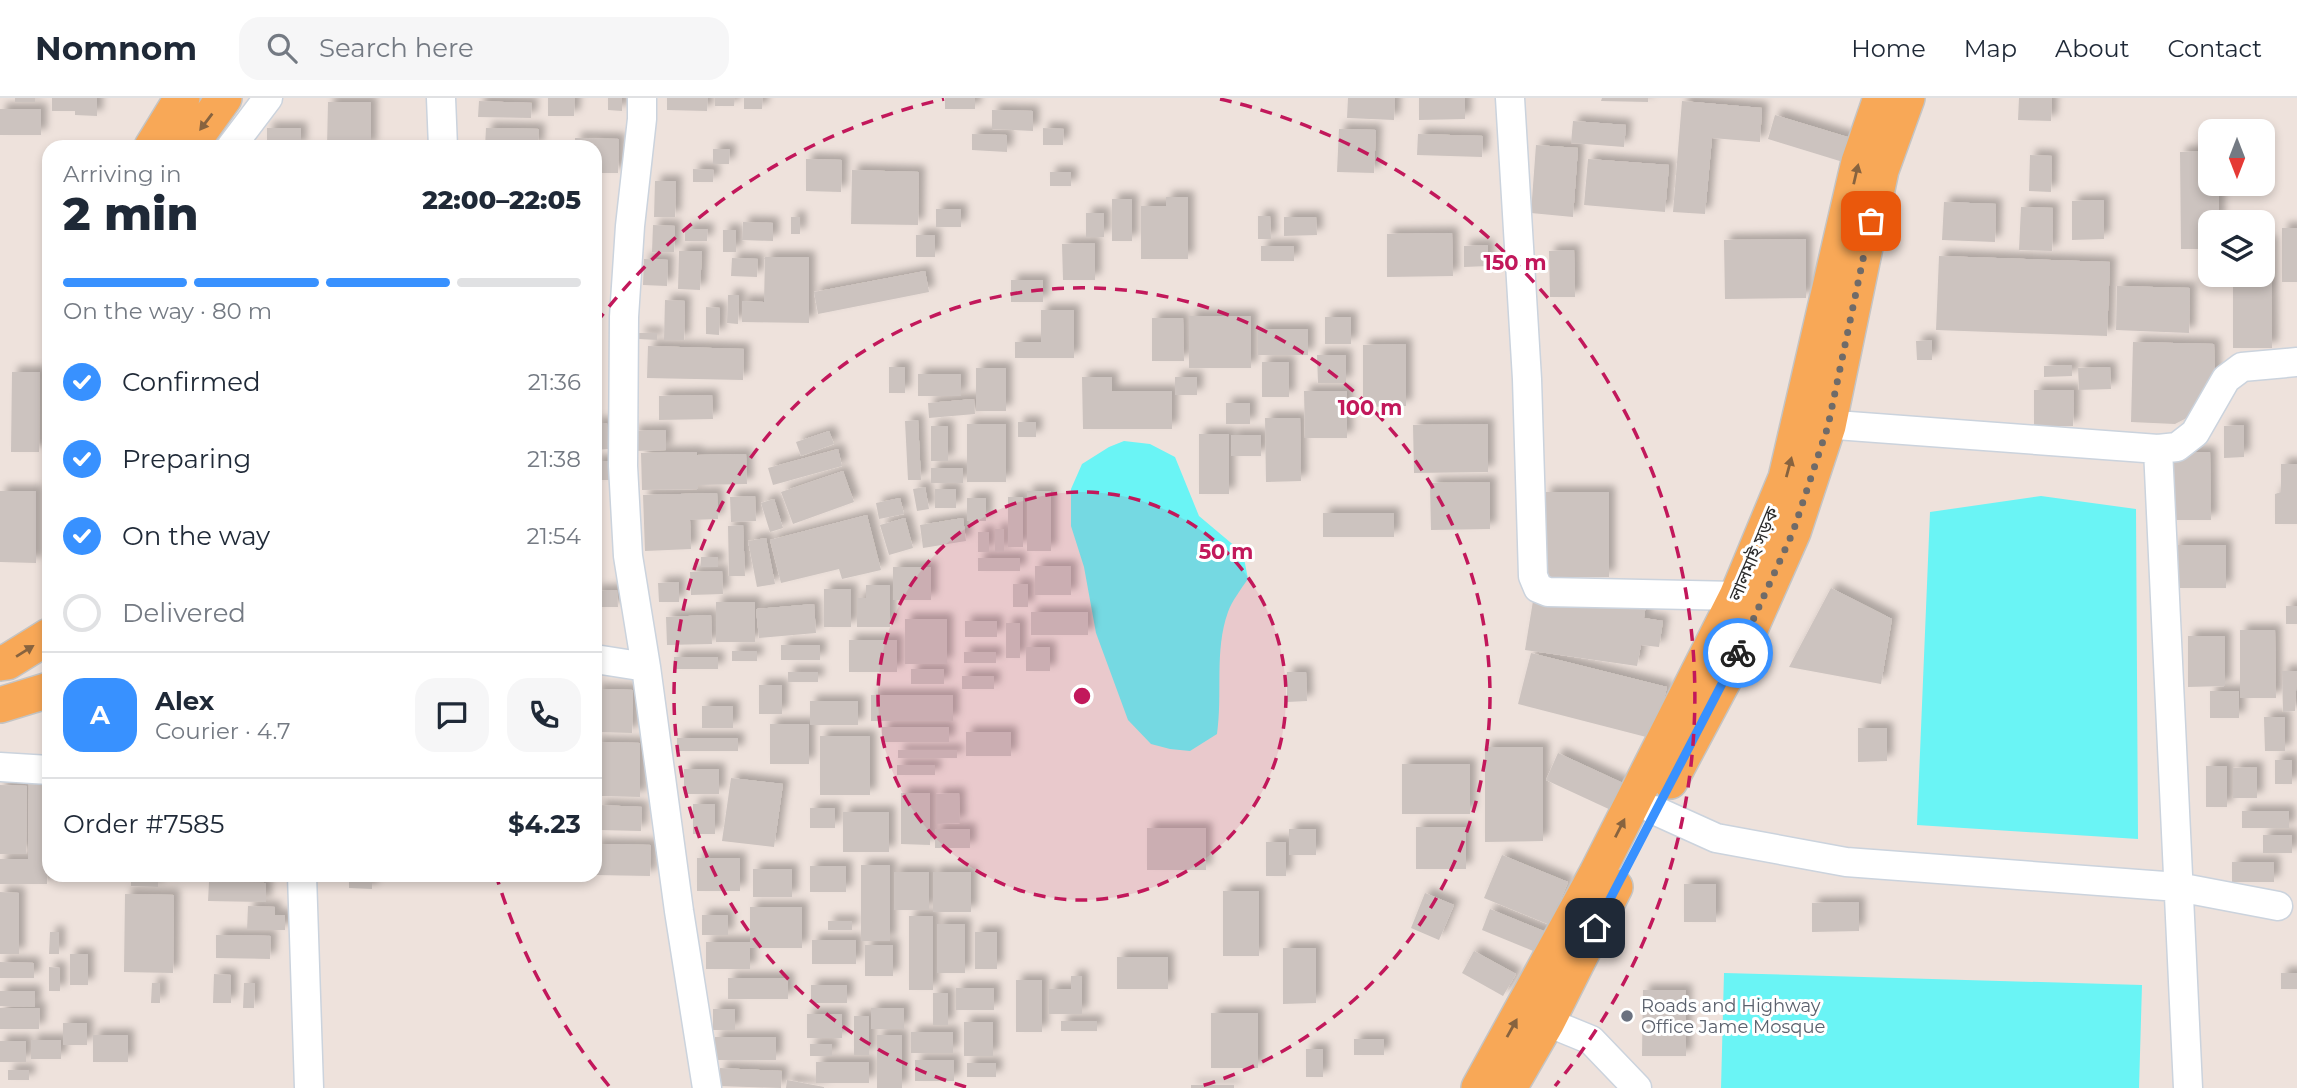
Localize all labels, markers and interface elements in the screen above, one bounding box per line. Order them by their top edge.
search box [239,17,729,80]
text: Nomnom [35,28,197,68]
icon: search [263,29,301,67]
text: Search here [319,32,474,64]
text: Home [1851,34,1926,63]
text: Map [1964,34,2017,63]
text: About [2055,34,2129,63]
text: Contact [2167,34,2262,63]
one-way arrow [199,113,213,131]
north arrow [2198,119,2275,196]
map controls [2198,119,2275,287]
text: Arriving in [63,160,182,188]
one-way arrow [1851,163,1862,185]
text: 22:00–22:05 [422,184,581,216]
text: 2 min [63,185,198,242]
pin [1841,191,1901,251]
icon: bag [1852,202,1890,240]
button: layers [2198,210,2275,287]
text: 150 m [1484,250,1546,275]
text: On the way · 80 m [63,297,272,325]
icon: check [63,363,101,401]
text: Confirmed [122,366,261,398]
text: 21:36 [528,368,581,396]
text: 100 m [1338,395,1402,420]
icon: check [63,440,101,478]
text: Preparing [122,443,251,475]
text: 21:38 [527,445,581,473]
one-way arrow [1784,456,1795,478]
street label: লালমাই সড়ক [1724,503,1784,605]
icon: check [63,517,101,555]
text: On the way [122,520,270,552]
text: 21:54 [527,522,581,550]
text: 50 m [1199,539,1253,564]
text: Delivered [122,597,246,629]
courier [1703,618,1773,688]
icon: bike [1719,634,1757,672]
one-way arrow [15,645,35,658]
button: chat [415,678,489,752]
button: phone [507,678,581,752]
centre of rings [1070,684,1094,708]
text: Alex [155,685,214,717]
text: A [90,699,110,731]
text: Courier · 4.7 [155,717,291,745]
text: Order #7585 [63,808,224,840]
text: $4.23 [508,808,581,840]
one-way arrow [1614,818,1625,838]
pin [1565,898,1625,958]
icon: home [1576,909,1614,947]
place label: Roads and Highway Office Jame Mosque [1641,995,1826,1038]
marker: Roads and Highway Office Jame Mosque [1619,1008,1635,1024]
one-way arrow [1506,1018,1518,1038]

